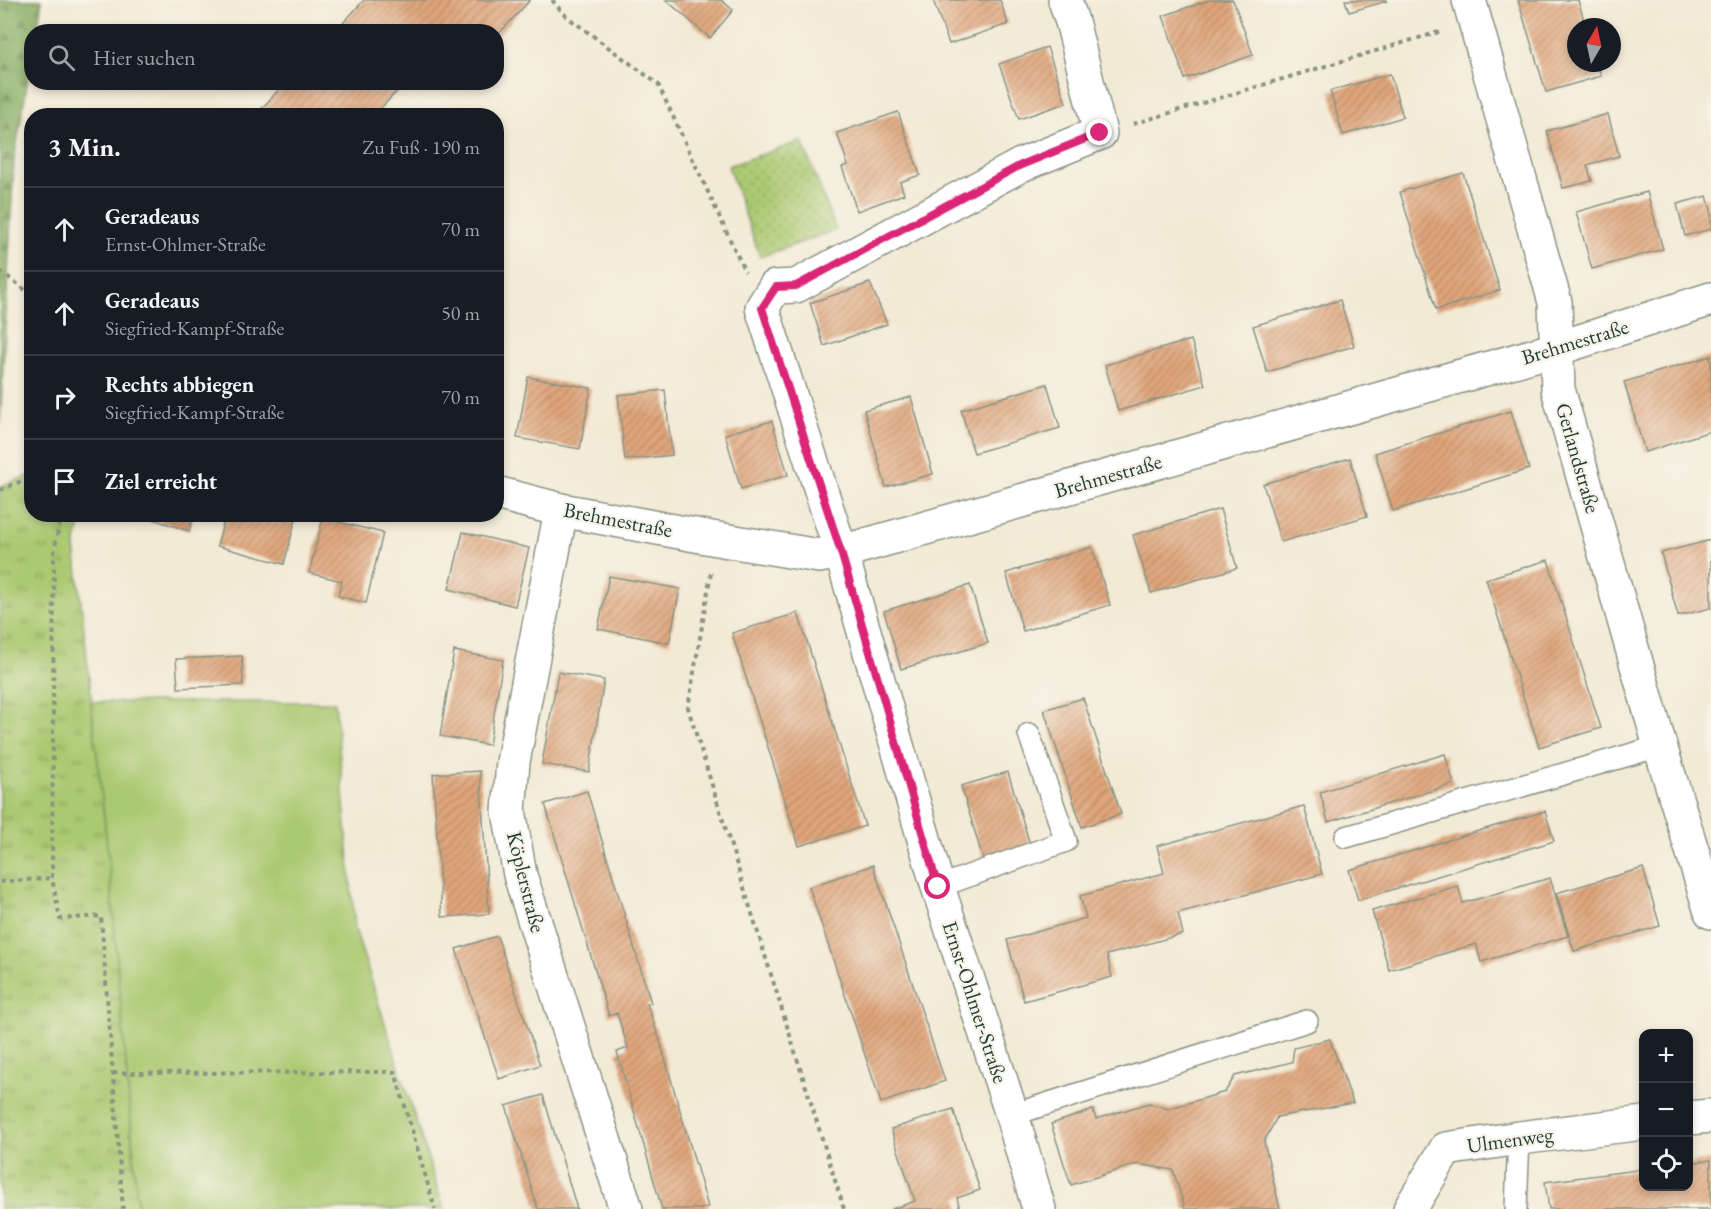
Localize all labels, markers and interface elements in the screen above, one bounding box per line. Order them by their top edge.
north arrow [1567,18,1621,72]
search box [24,24,504,90]
icon: search [45,41,78,74]
text: Hier suchen [93,43,196,72]
route end [1086,119,1112,145]
text: 3 Min. [48,130,121,164]
text: Zu Fuß · 190 m [362,134,480,160]
text: Geradeaus [105,202,199,231]
icon: ahead [48,213,81,246]
text: 70 m [441,216,480,242]
text: Ernst-Ohlmer-Straße [105,231,266,257]
text: Geradeaus [105,286,199,315]
icon: ahead [48,297,81,330]
text: 50 m [441,300,480,326]
street label: Brehmestraße [1518,312,1632,371]
text: Siegfried-Kampf-Straße [105,315,284,341]
text: Rechts abbiegen [105,370,254,399]
icon: right [48,381,81,414]
text: 70 m [441,384,480,410]
text: Siegfried-Kampf-Straße [105,399,284,425]
street label: Gerlandstraße [1550,400,1607,516]
street label: Brehmestraße [1051,447,1165,504]
icon: arrive [48,465,81,498]
text: Ziel erreicht [105,467,217,496]
street label: Brehmestraße [561,496,675,543]
street label: Köplerstraße [501,829,552,935]
route start [924,873,950,899]
street label: Ernst-Ohlmer-Straße [937,917,1014,1086]
map controls [1639,1029,1693,1191]
button: + [1639,1029,1693,1083]
button: − [1639,1083,1693,1137]
street label: Ulmenweg [1465,1120,1556,1159]
button: locate [1639,1137,1693,1191]

